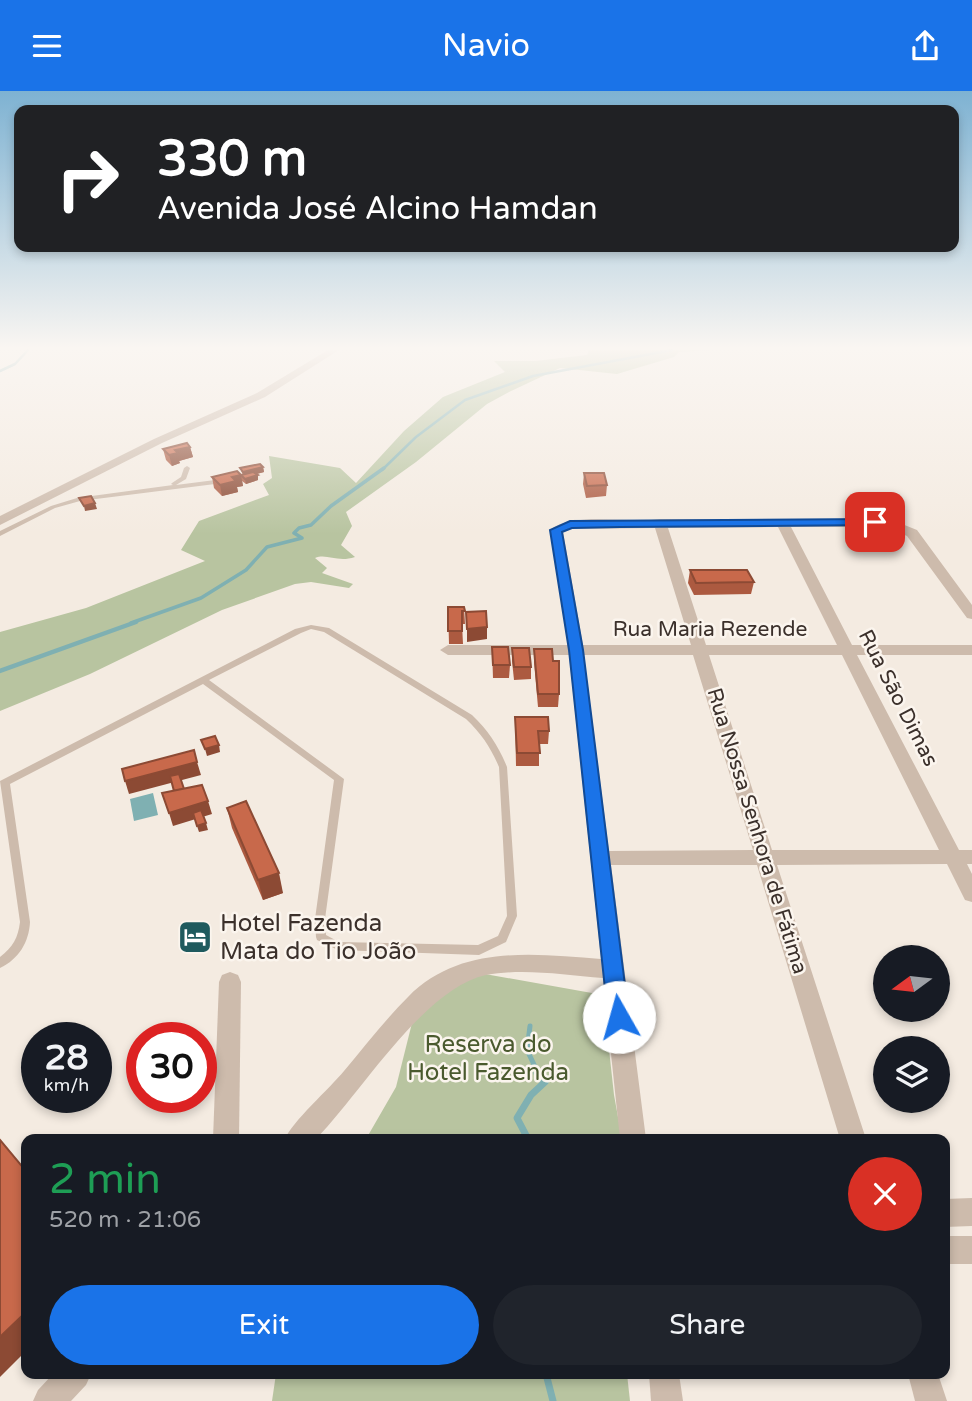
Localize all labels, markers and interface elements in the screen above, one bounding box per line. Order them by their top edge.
icon: menu [28,27,66,65]
text: Navio [442,27,530,65]
icon: share [906,27,944,65]
text: 330 m [157,130,307,189]
icon: right [42,133,133,224]
text: Avenida José Alcino Hamdan [157,190,598,228]
pin [845,492,905,552]
icon: arrive [856,503,894,541]
street label: Rua Maria Rezende [613,617,807,642]
street label: Rua São Dimas [853,626,943,770]
street label: Rua Nossa Senhora de Fátima [701,685,813,977]
place label: Hotel Fazenda Mata do Tio João [220,909,416,966]
hotel icon: Hotel Fazenda Mata do Tio João [176,918,214,956]
north arrow [873,945,950,1022]
map controls [873,945,950,1113]
position arrow [582,980,656,1054]
speed limit sign: 30 [126,1022,217,1113]
park label: Reserva do Hotel Fazenda [407,1030,569,1087]
button: layers [873,1036,950,1113]
text: 28 [45,1037,88,1079]
text: km/h [44,1074,89,1096]
text: 2 min [49,1154,161,1205]
button: close [848,1157,922,1231]
text: 520 m · 21:06 [49,1206,201,1234]
button: Exit [49,1285,479,1365]
button: Share [493,1285,922,1365]

